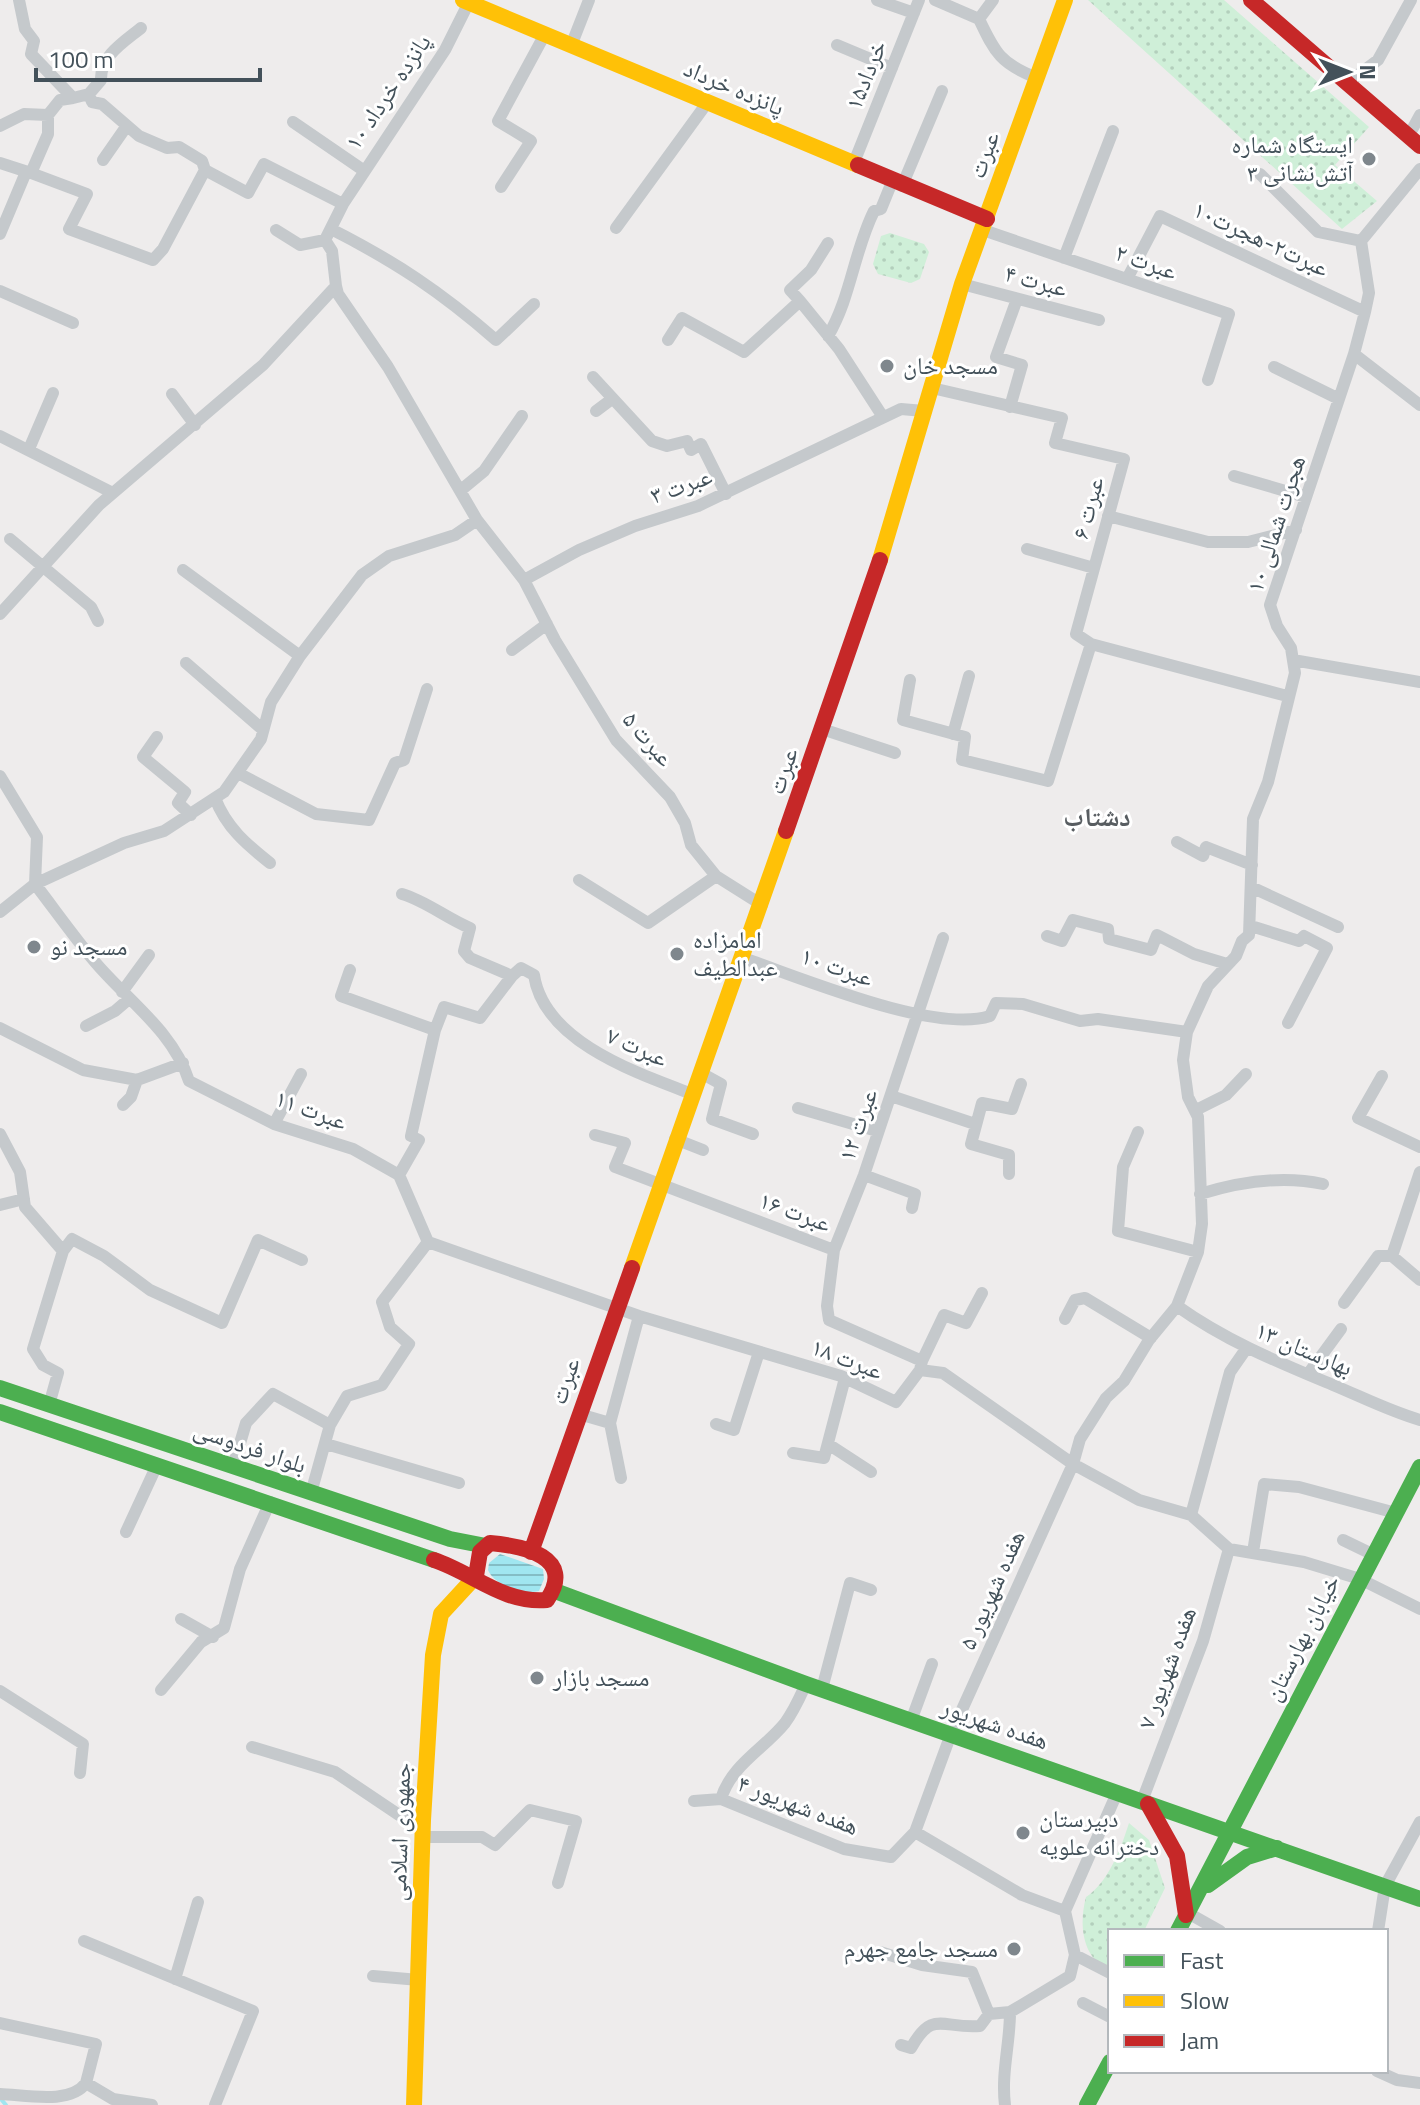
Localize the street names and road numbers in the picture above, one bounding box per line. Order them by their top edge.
street label: پانزده خرداد ۱۰ [335,26,439,157]
street label: ۱۵خرداد [835,34,895,115]
street label: پانزده خرداد [678,50,790,124]
street label: عبرت [958,126,1008,183]
street label: عبرت۲-هجرت۱۰ [1187,191,1335,285]
street label: عبرت ۲ [1110,234,1182,288]
street label: عبرت ۴ [1001,254,1072,306]
street label: هجرت شمالی ۱۰ [1236,451,1314,597]
street label: عبرت ۳ [645,457,717,513]
street label: عبرت ۶ [1061,472,1113,543]
street label: عبرت ۵ [614,703,683,774]
street label: عبرت [757,742,807,799]
street label: عبرت ۱۰ [796,937,878,995]
street label: عبرت ۷ [601,1017,674,1075]
street label: عبرت ۱۱ [270,1079,352,1139]
street label: عبرت ۱۲ [828,1084,886,1166]
street label: عبرت ۱۶ [754,1181,836,1241]
street label: بهارستان ۱۳ [1250,1311,1359,1385]
street label: عبرت ۱۸ [806,1328,888,1388]
street label: عبرت [539,1352,589,1409]
street label: بلوار فردوسی [189,1410,312,1482]
street label: هفده شهریور ۵ [949,1524,1033,1655]
street label: خیابان بهارستان [1254,1568,1348,1707]
street label: هفده شهریور ۷ [1127,1602,1205,1734]
street label: هفده شهریور [936,1688,1054,1758]
street label: جمهوری اسلامی [379,1762,419,1902]
street label: هفده شهریور ۴ [732,1764,864,1844]

